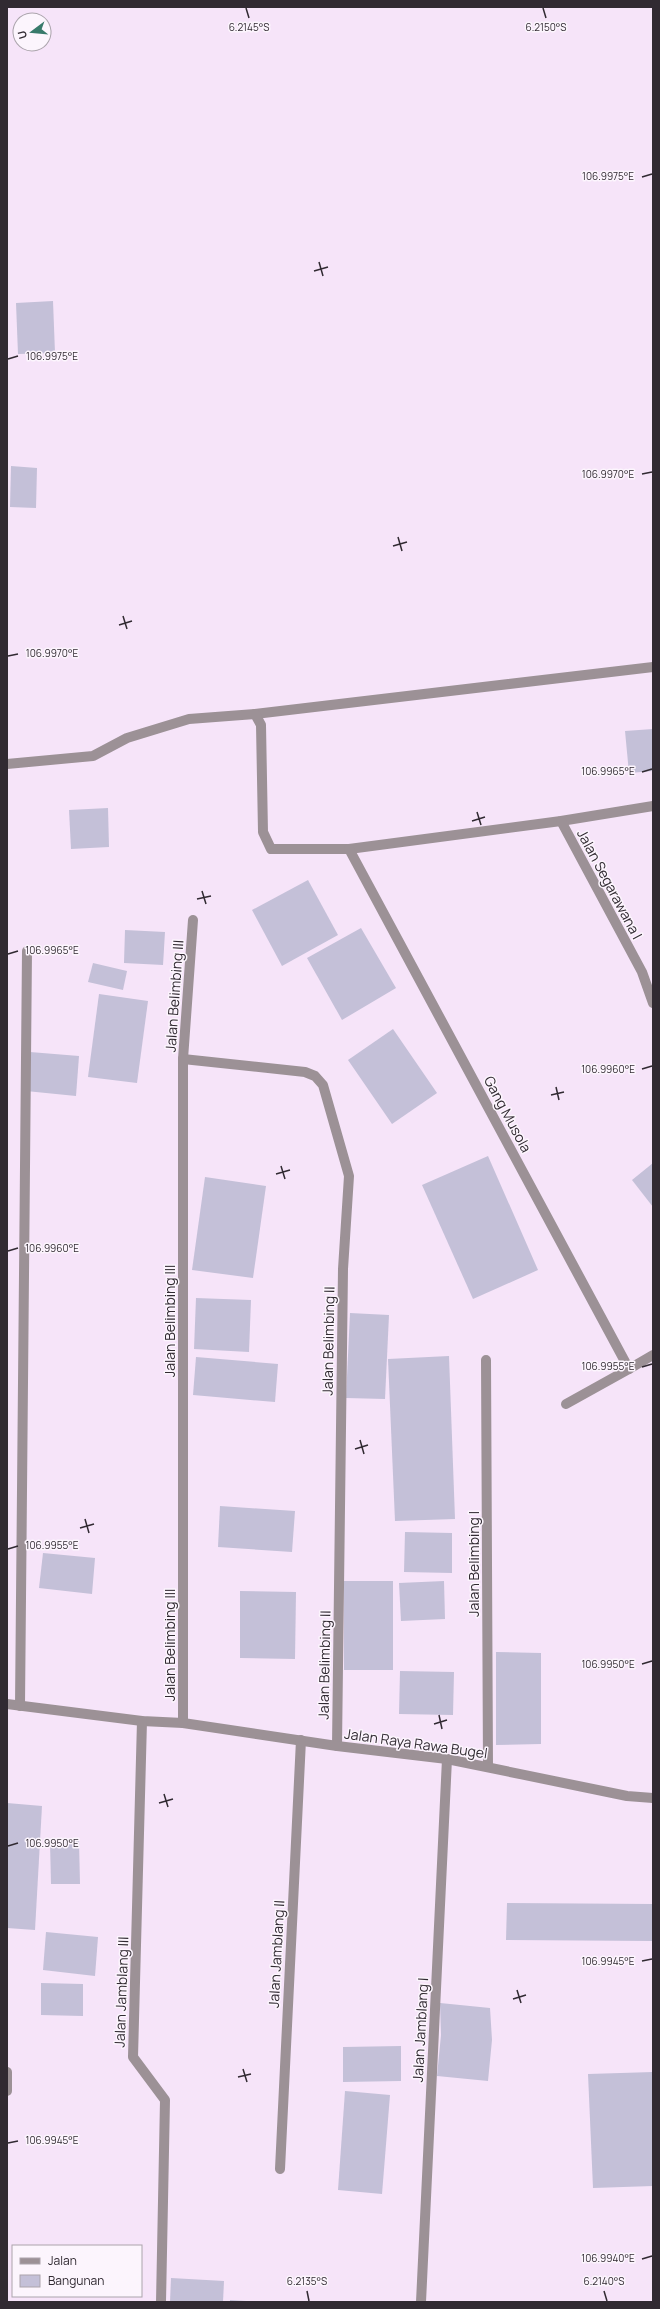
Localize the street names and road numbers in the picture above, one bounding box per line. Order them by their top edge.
street label: Jalan Segarawana I [573,826,647,942]
street label: Jalan Belimbing III [161,939,187,1053]
street label: Gang Musola [480,1073,536,1155]
street label: Jalan Belimbing III [160,1265,179,1377]
street label: Jalan Belimbing II [318,1286,338,1396]
street label: Jalan Belimbing I [464,1511,483,1617]
street label: Jalan Belimbing III [160,1589,179,1701]
street label: Jalan Belimbing II [314,1610,334,1720]
street label: Jalan Raya Rawa Bugel [343,1724,489,1762]
street label: Jalan Jamblang II [264,1900,288,2008]
street label: Jalan Jamblang III [110,1936,132,2048]
street label: Jalan Jamblang I [408,1977,432,2083]

